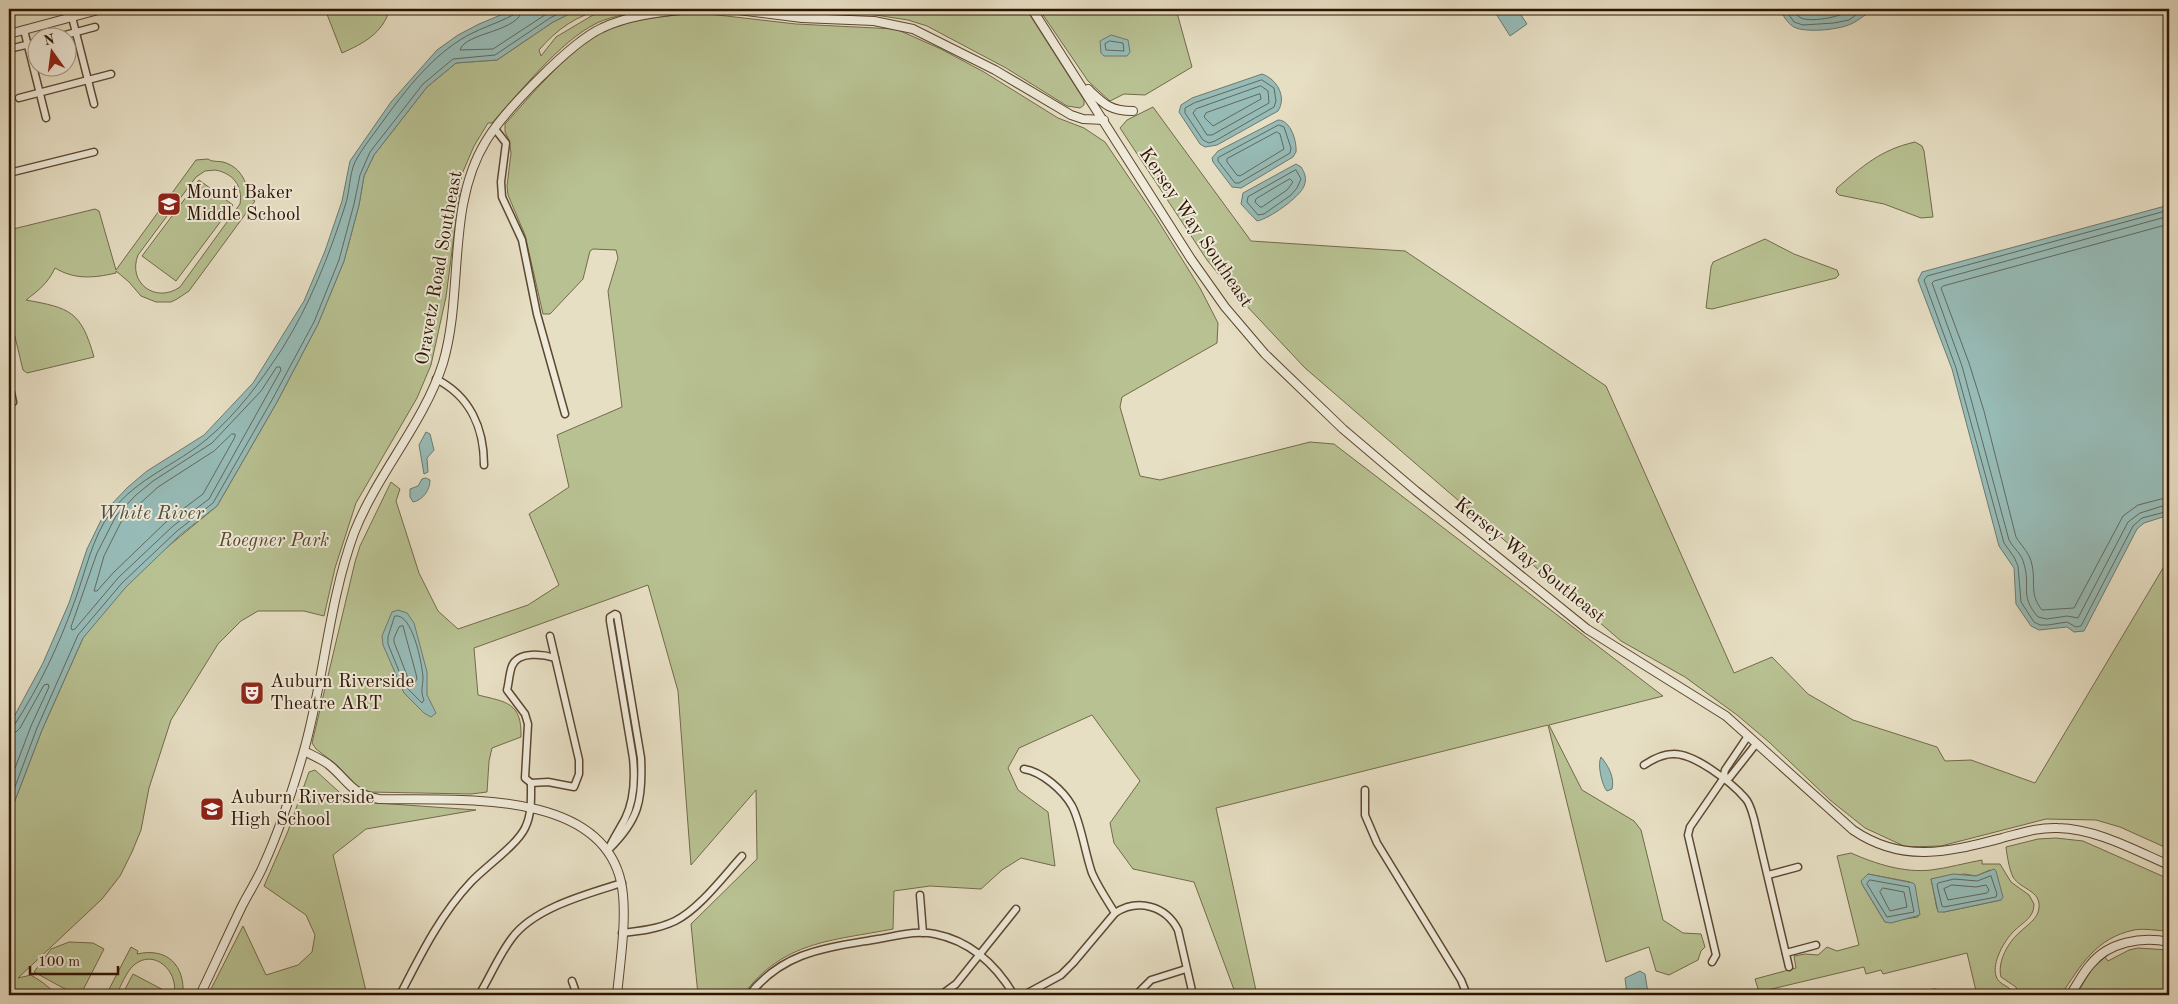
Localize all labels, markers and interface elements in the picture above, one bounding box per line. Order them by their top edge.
north arrow [28,28,78,78]
text: N [42,32,56,48]
street label: Kersey Way Southeast [1135,145,1255,311]
street label: Oravetz Road Southeast [414,169,466,367]
place label: Mount Baker Middle School [186,184,300,225]
school or university icon: Mount Baker Middle School [156,191,182,217]
street label: Kersey Way Southeast [1450,495,1608,627]
water label: White River [98,504,204,524]
park label: Roegner Park [218,532,329,551]
place label: Auburn Riverside Theatre ART [270,673,414,714]
theatre icon: Auburn Riverside Theatre ART [239,680,265,706]
place label: Auburn Riverside High School [230,789,374,830]
school or university icon: Auburn Riverside High School [199,796,225,822]
scale bar [30,944,118,976]
text: 100 m [38,955,80,970]

